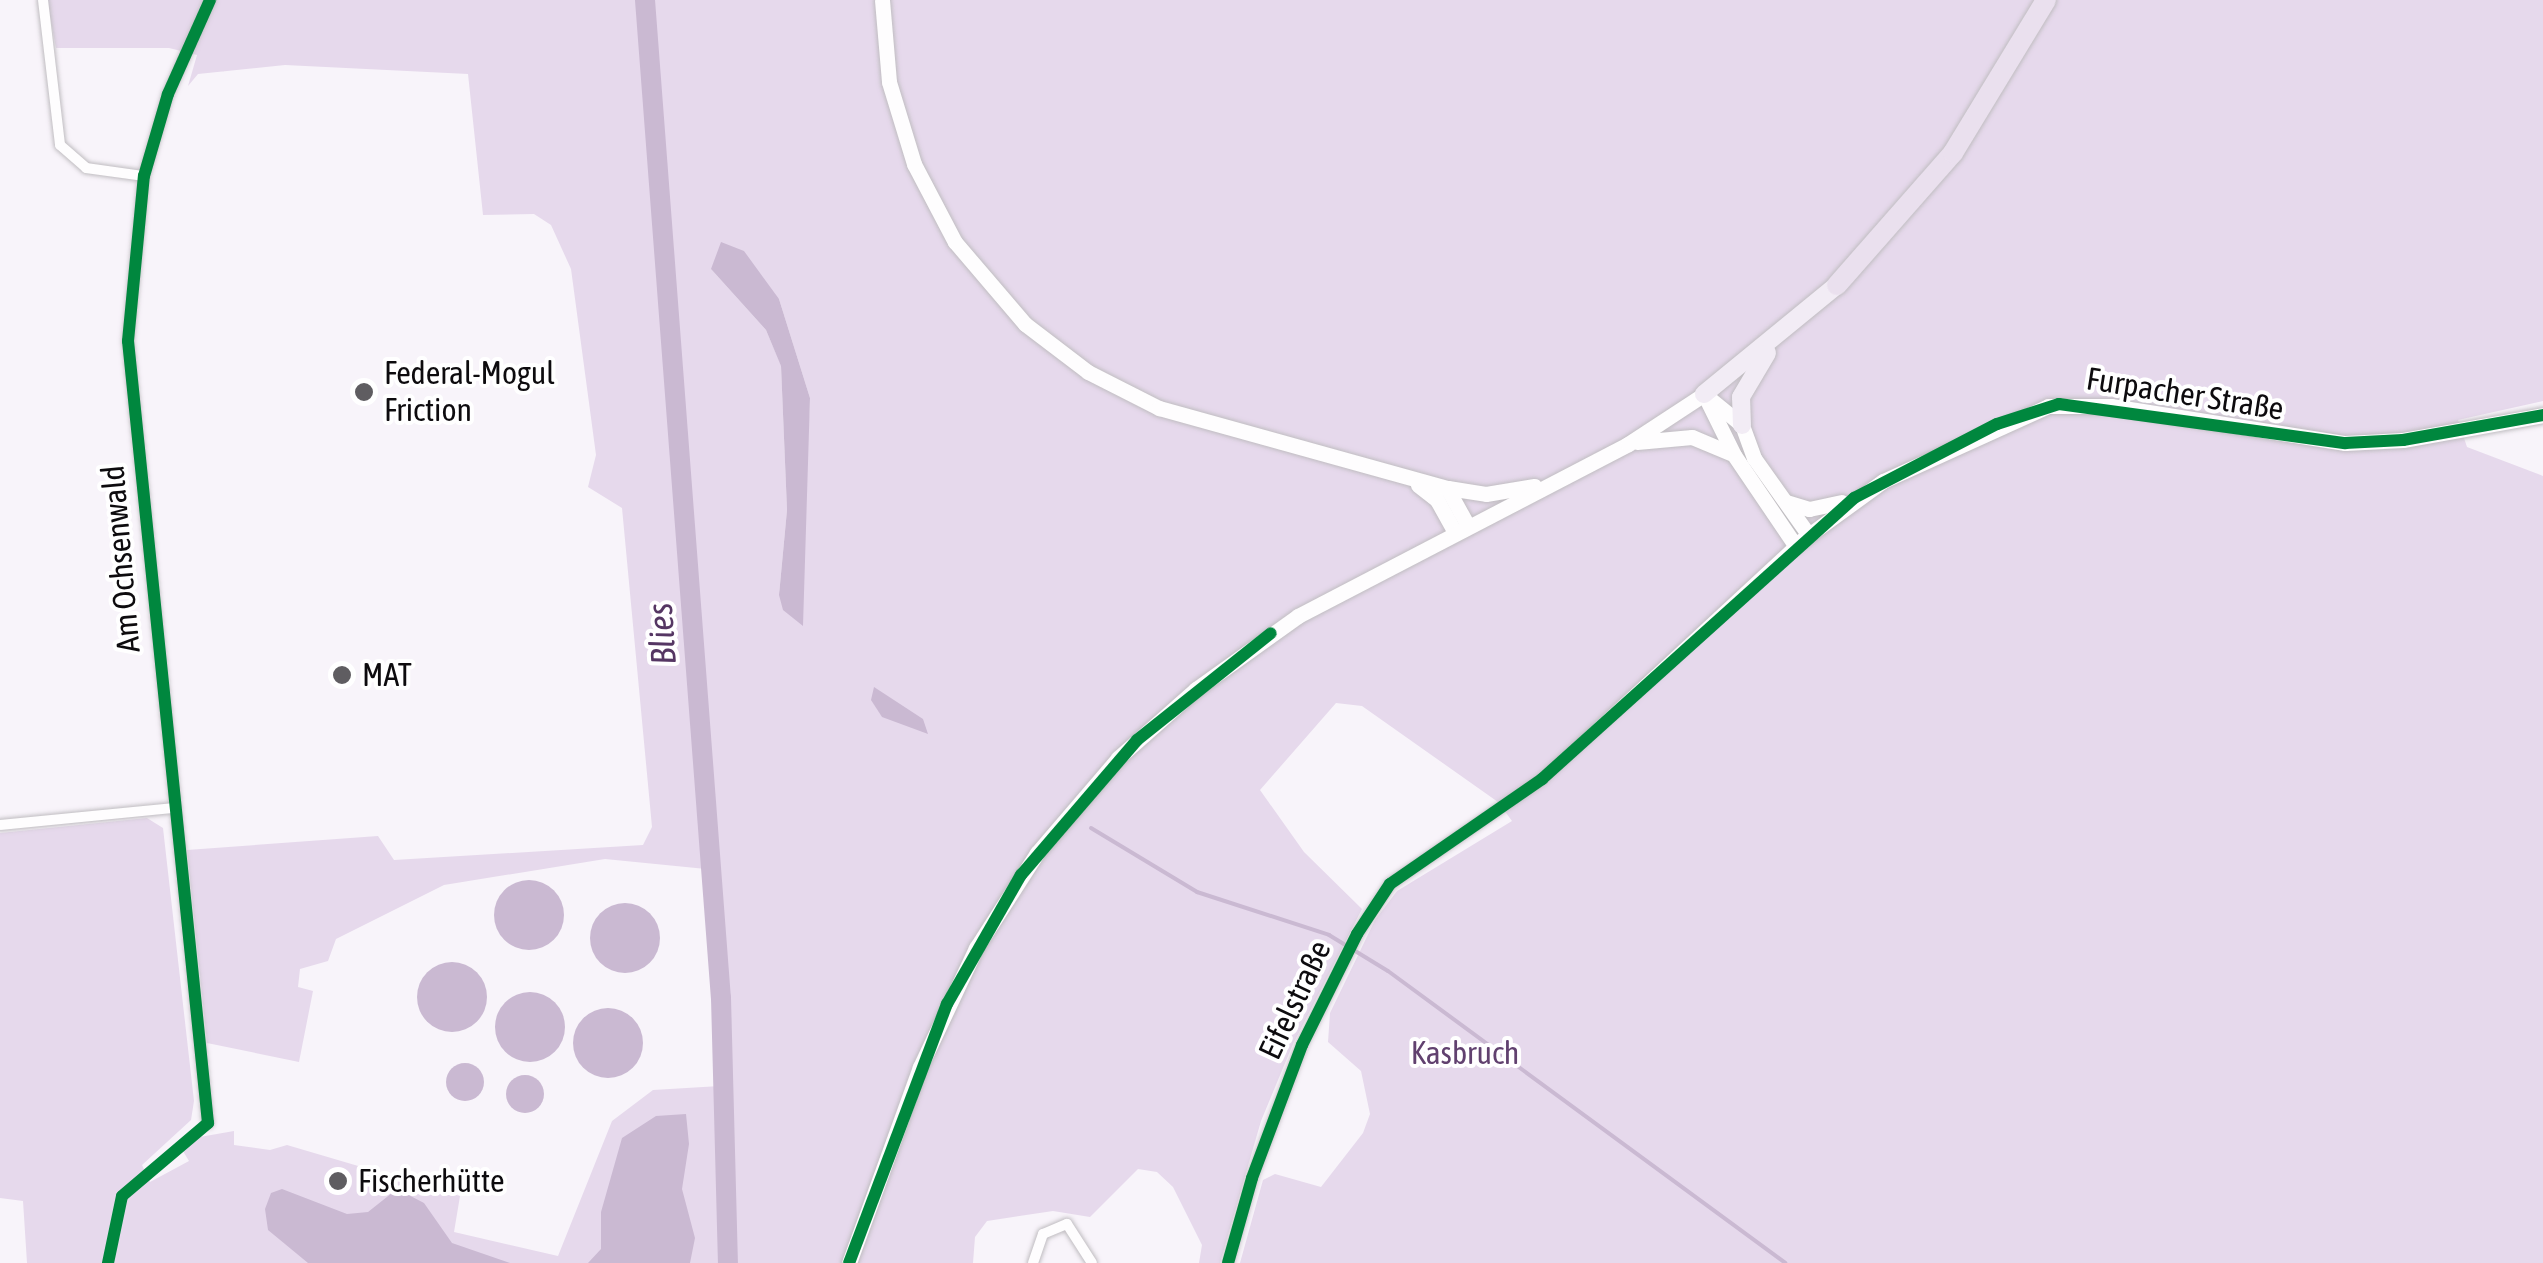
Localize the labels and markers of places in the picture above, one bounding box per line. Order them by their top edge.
place label: Federal-Mogul Friction [384,355,555,430]
marker: Federal-Mogul Friction [353,381,375,403]
place label: MAT [362,656,412,694]
marker: MAT [331,664,353,686]
place label: Fischerhütte [358,1162,504,1200]
marker: Fischerhütte [327,1170,349,1192]

